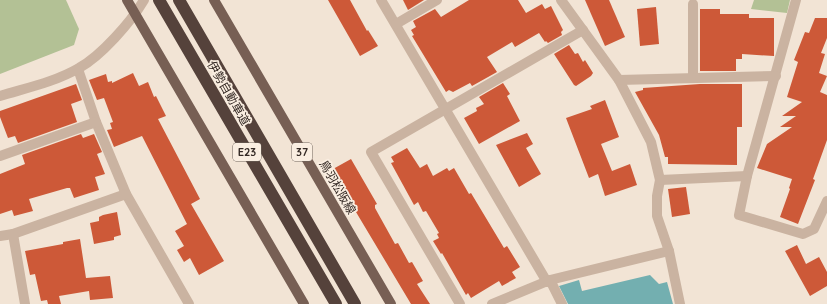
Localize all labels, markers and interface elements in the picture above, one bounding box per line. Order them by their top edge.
street label: 伊勢自動車道 [205,58,253,128]
road number: E23 [233,143,261,161]
road number: 37 [292,143,312,161]
street label: 鳥羽松阪線 [317,157,359,217]

